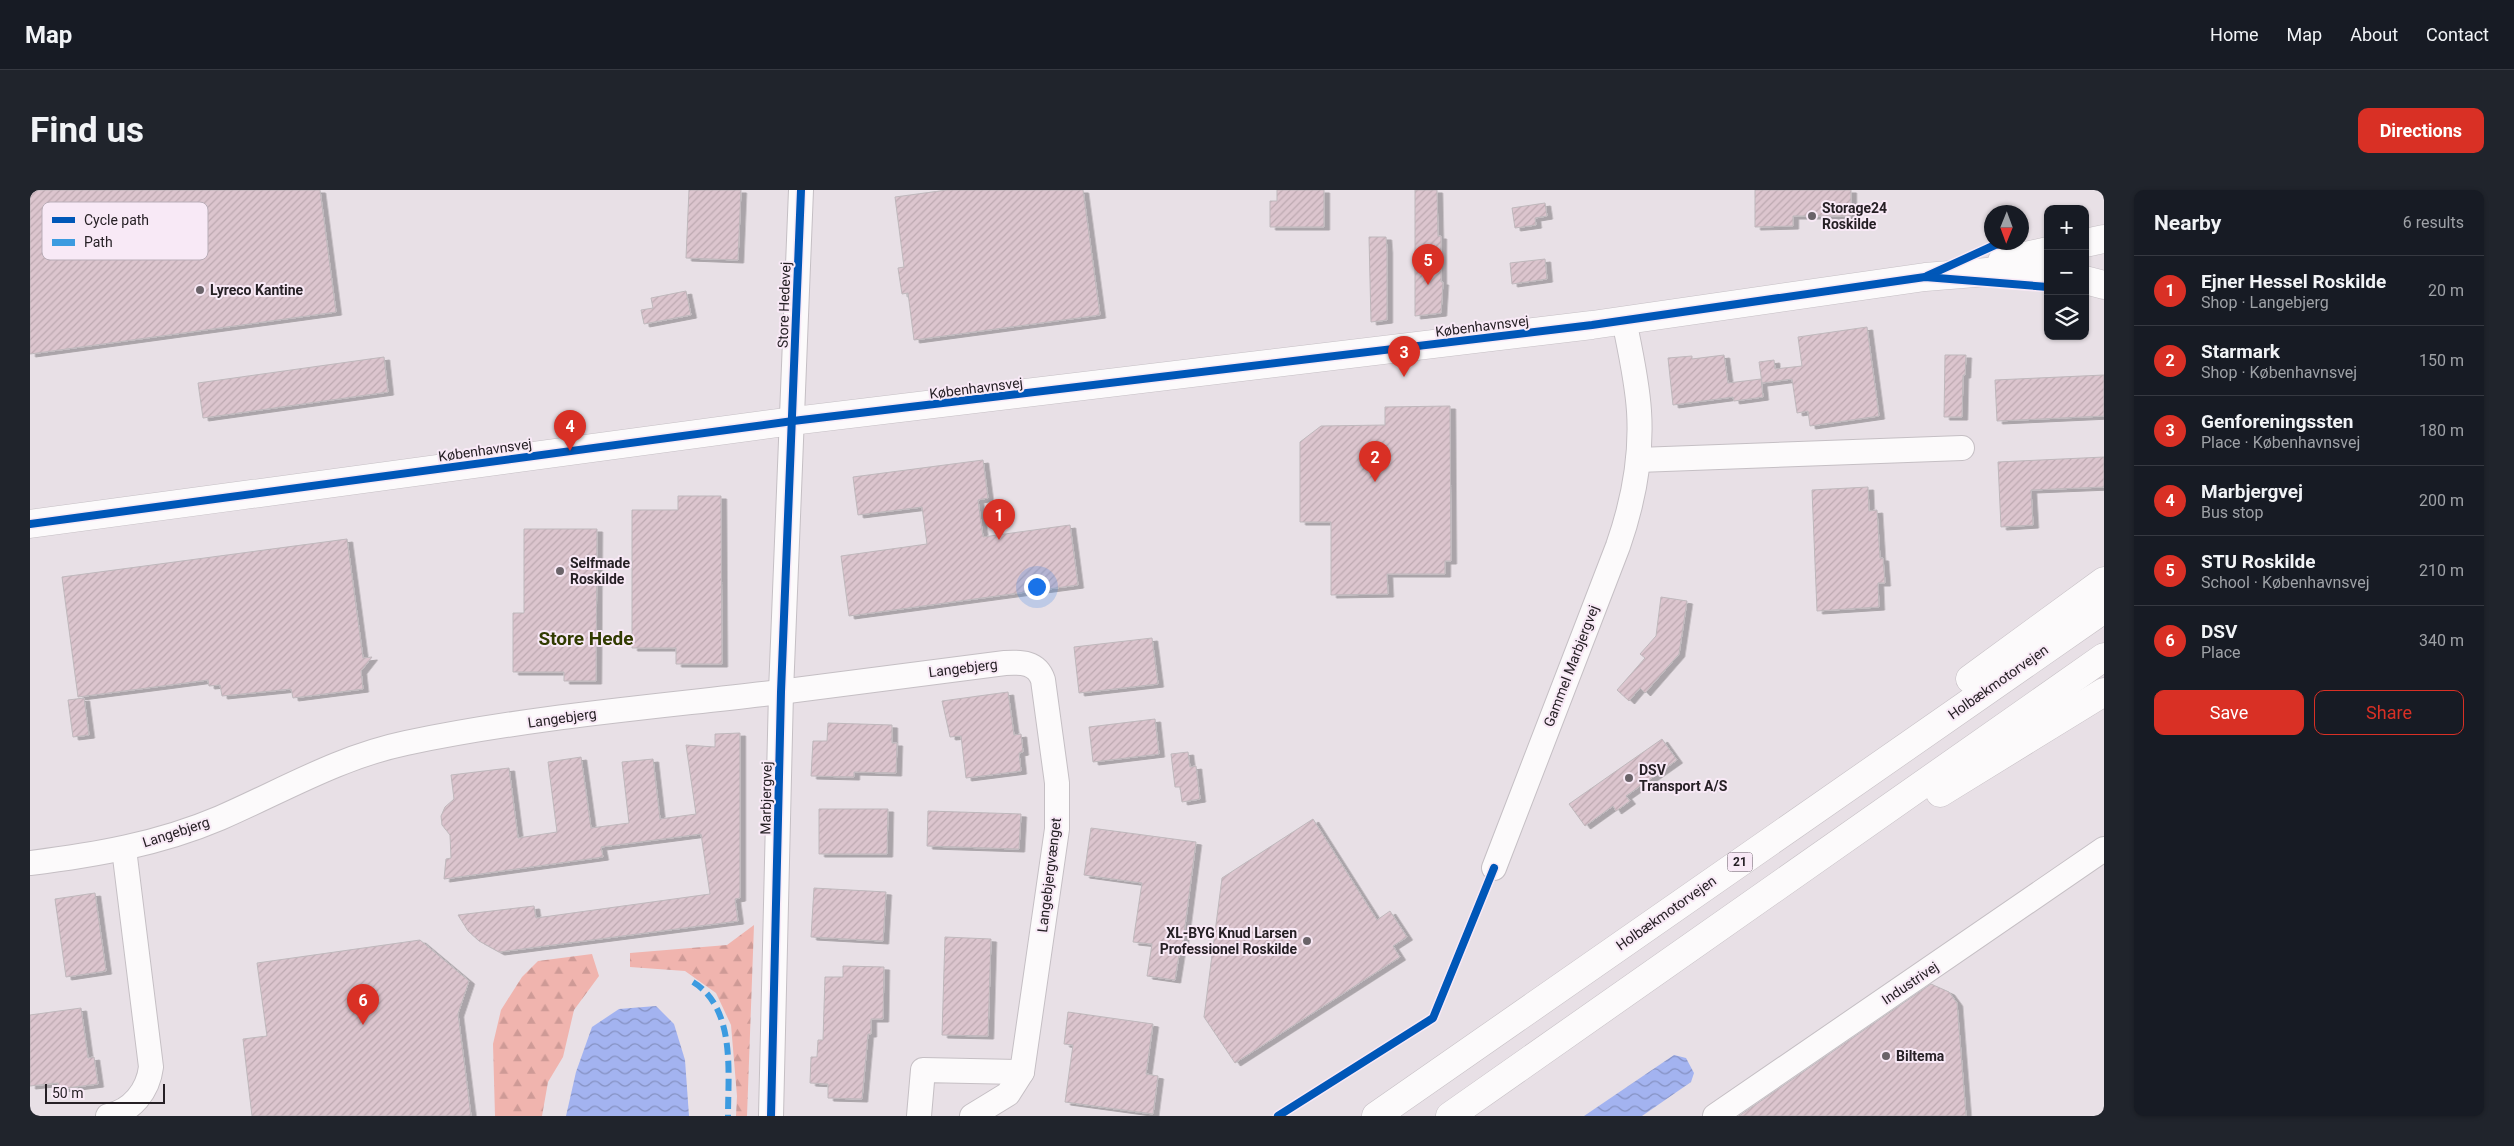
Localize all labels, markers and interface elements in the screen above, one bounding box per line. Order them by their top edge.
text: Map [25,21,72,49]
text: Home [2210,24,2259,45]
text: Map [2287,24,2322,45]
text: About [2350,24,2398,45]
text: Contact [2426,24,2489,45]
button: Directions [2358,108,2484,153]
text: Find us [30,110,144,151]
place label: Storage24 Roskilde [1822,200,1887,232]
legend [42,202,208,260]
north arrow [1984,205,2029,250]
map controls [2044,205,2089,340]
button: + [2044,205,2089,250]
marker: Storage24 Roskilde [1806,210,1818,222]
text: Nearby [2154,211,2221,235]
text: Cycle path [84,212,149,228]
text: 6 results [2403,213,2464,232]
text: Path [84,234,113,250]
pin: 5 [1412,244,1444,285]
button: − [2044,250,2089,295]
street label: Store Hedevej [774,262,794,348]
text: Ejner Hessel Roskilde [2201,270,2386,293]
text: 1 [2165,281,2175,300]
text: 20 m [2428,281,2464,300]
place label: Lyreco Kantine [210,282,304,298]
marker: Lyreco Kantine [194,284,206,296]
text: Shop · Langebjerg [2201,293,2329,312]
button: layers [2044,295,2089,340]
street label: Københavnsvej [1434,312,1530,340]
pin: 3 [1388,336,1420,377]
text: Starmark [2201,340,2280,363]
text: 2 [2165,351,2175,370]
text: 150 m [2419,351,2464,370]
text: Shop · Københavnsvej [2201,363,2357,382]
street label: Københavnsvej [928,374,1024,402]
pin: 4 [554,410,586,451]
text: Genforeningssten [2201,410,2353,433]
text: 3 [2165,421,2175,440]
text: 180 m [2419,421,2464,440]
text: Place · Københavnsvej [2201,433,2360,452]
street label: Københavnsvej [437,436,533,464]
pin: 2 [1359,441,1391,482]
text: Marbjergvej [2201,480,2303,503]
text: 4 [2165,491,2175,510]
text: 200 m [2419,491,2464,510]
pin: 1 [983,499,1015,540]
text: Bus stop [2201,503,2263,522]
text: STU Roskilde [2201,550,2316,573]
place label: Selfmade Roskilde [570,555,630,587]
text: 5 [2165,561,2175,580]
text: 210 m [2419,561,2464,580]
marker: Selfmade Roskilde [554,565,566,577]
text: School · Københavnsvej [2201,573,2370,592]
your location [1024,574,1050,600]
street label: Gammel Marbjergvej [1540,603,1602,729]
text: DSV [2201,620,2237,643]
district label: Store Hede [538,627,634,650]
text: 6 [2165,631,2175,650]
text: 340 m [2419,631,2464,650]
street label: Holbækmotorvejen [1945,642,2051,722]
text: Place [2201,643,2241,662]
street label: Langebjerg [928,656,998,680]
button: Save [2154,690,2304,735]
button: Share [2314,690,2464,735]
street label: Langebjerg [527,705,597,731]
street label: Marbjergvej [757,761,775,835]
place label: DSV Transport A/S [1639,762,1728,794]
marker: DSV Transport A/S [1623,772,1635,784]
street label: Langebjerg [141,814,211,850]
street label: Langebjergvænget [1034,816,1064,933]
road number: 21 [1728,852,1752,872]
street label: Holbækmotorvejen [1613,873,1719,953]
place label: XL-BYG Knud Larsen Professionel Roskilde [1160,925,1297,957]
marker: XL-BYG Knud Larsen Professionel Roskilde [1301,935,1313,947]
street label: Industrivej [1879,958,1941,1008]
pin: 6 [347,984,379,1025]
place label: Biltema [1896,1048,1945,1064]
marker: Biltema [1880,1050,1892,1062]
scale bar [45,1081,165,1104]
text: 50 m [52,1085,84,1101]

